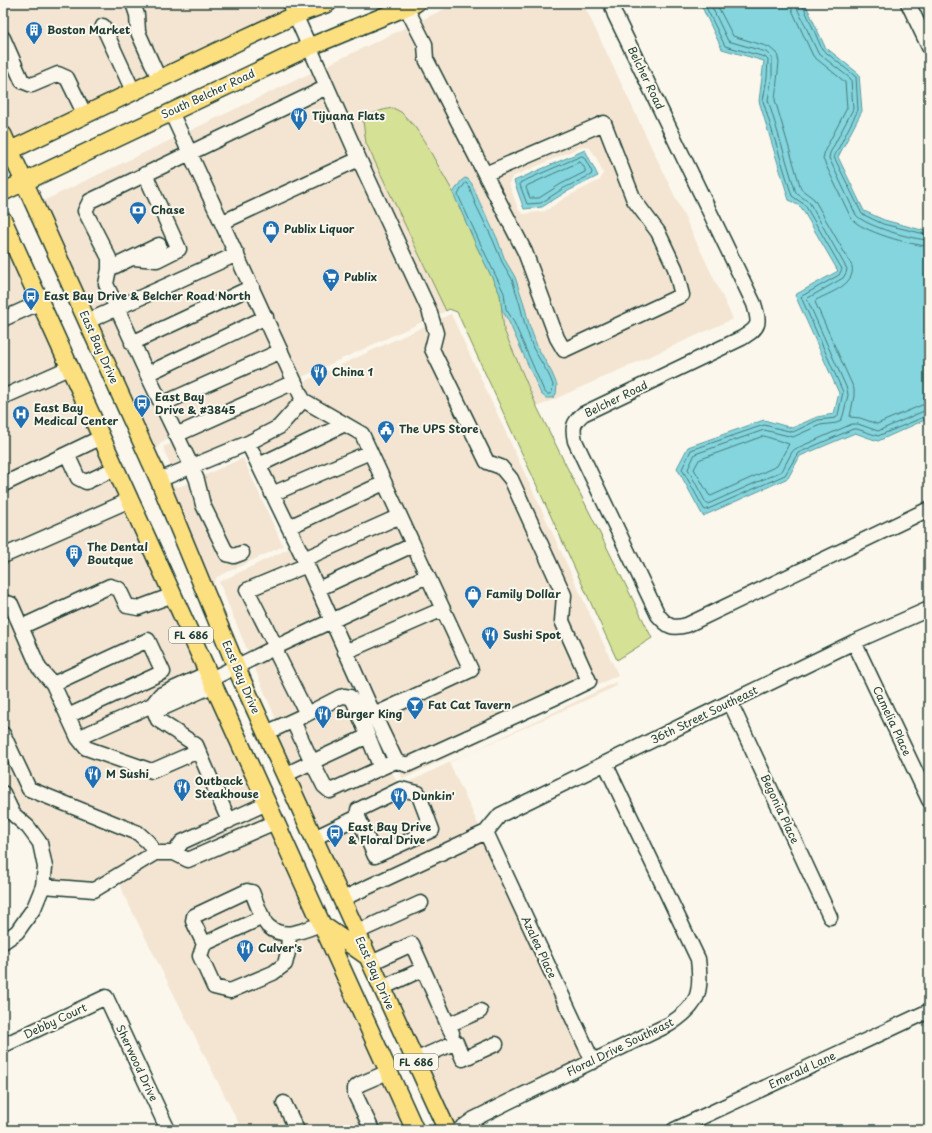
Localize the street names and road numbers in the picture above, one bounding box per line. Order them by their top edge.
street label: Belcher Road [624,43,669,112]
street label: South Belcher Road [158,64,257,123]
street label: East Bay Drive [76,307,123,386]
street label: Belcher Road [581,376,650,421]
road number: FL 686 [169,627,213,643]
street label: East Bay Drive [218,637,265,716]
street label: 36th Street Southeast [647,681,761,748]
street label: Camelia Place [869,683,916,759]
street label: Begonia Place [757,771,804,846]
street label: Azalea Place [518,913,561,981]
street label: East Bay Drive [352,933,399,1012]
street label: Debby Court [20,998,90,1043]
street label: Floral Drive Southeast [563,1013,677,1080]
street label: Sherwood Drive [112,1022,163,1104]
street label: Emerald Lane [765,1047,838,1093]
road number: FL 686 [394,1054,438,1070]

